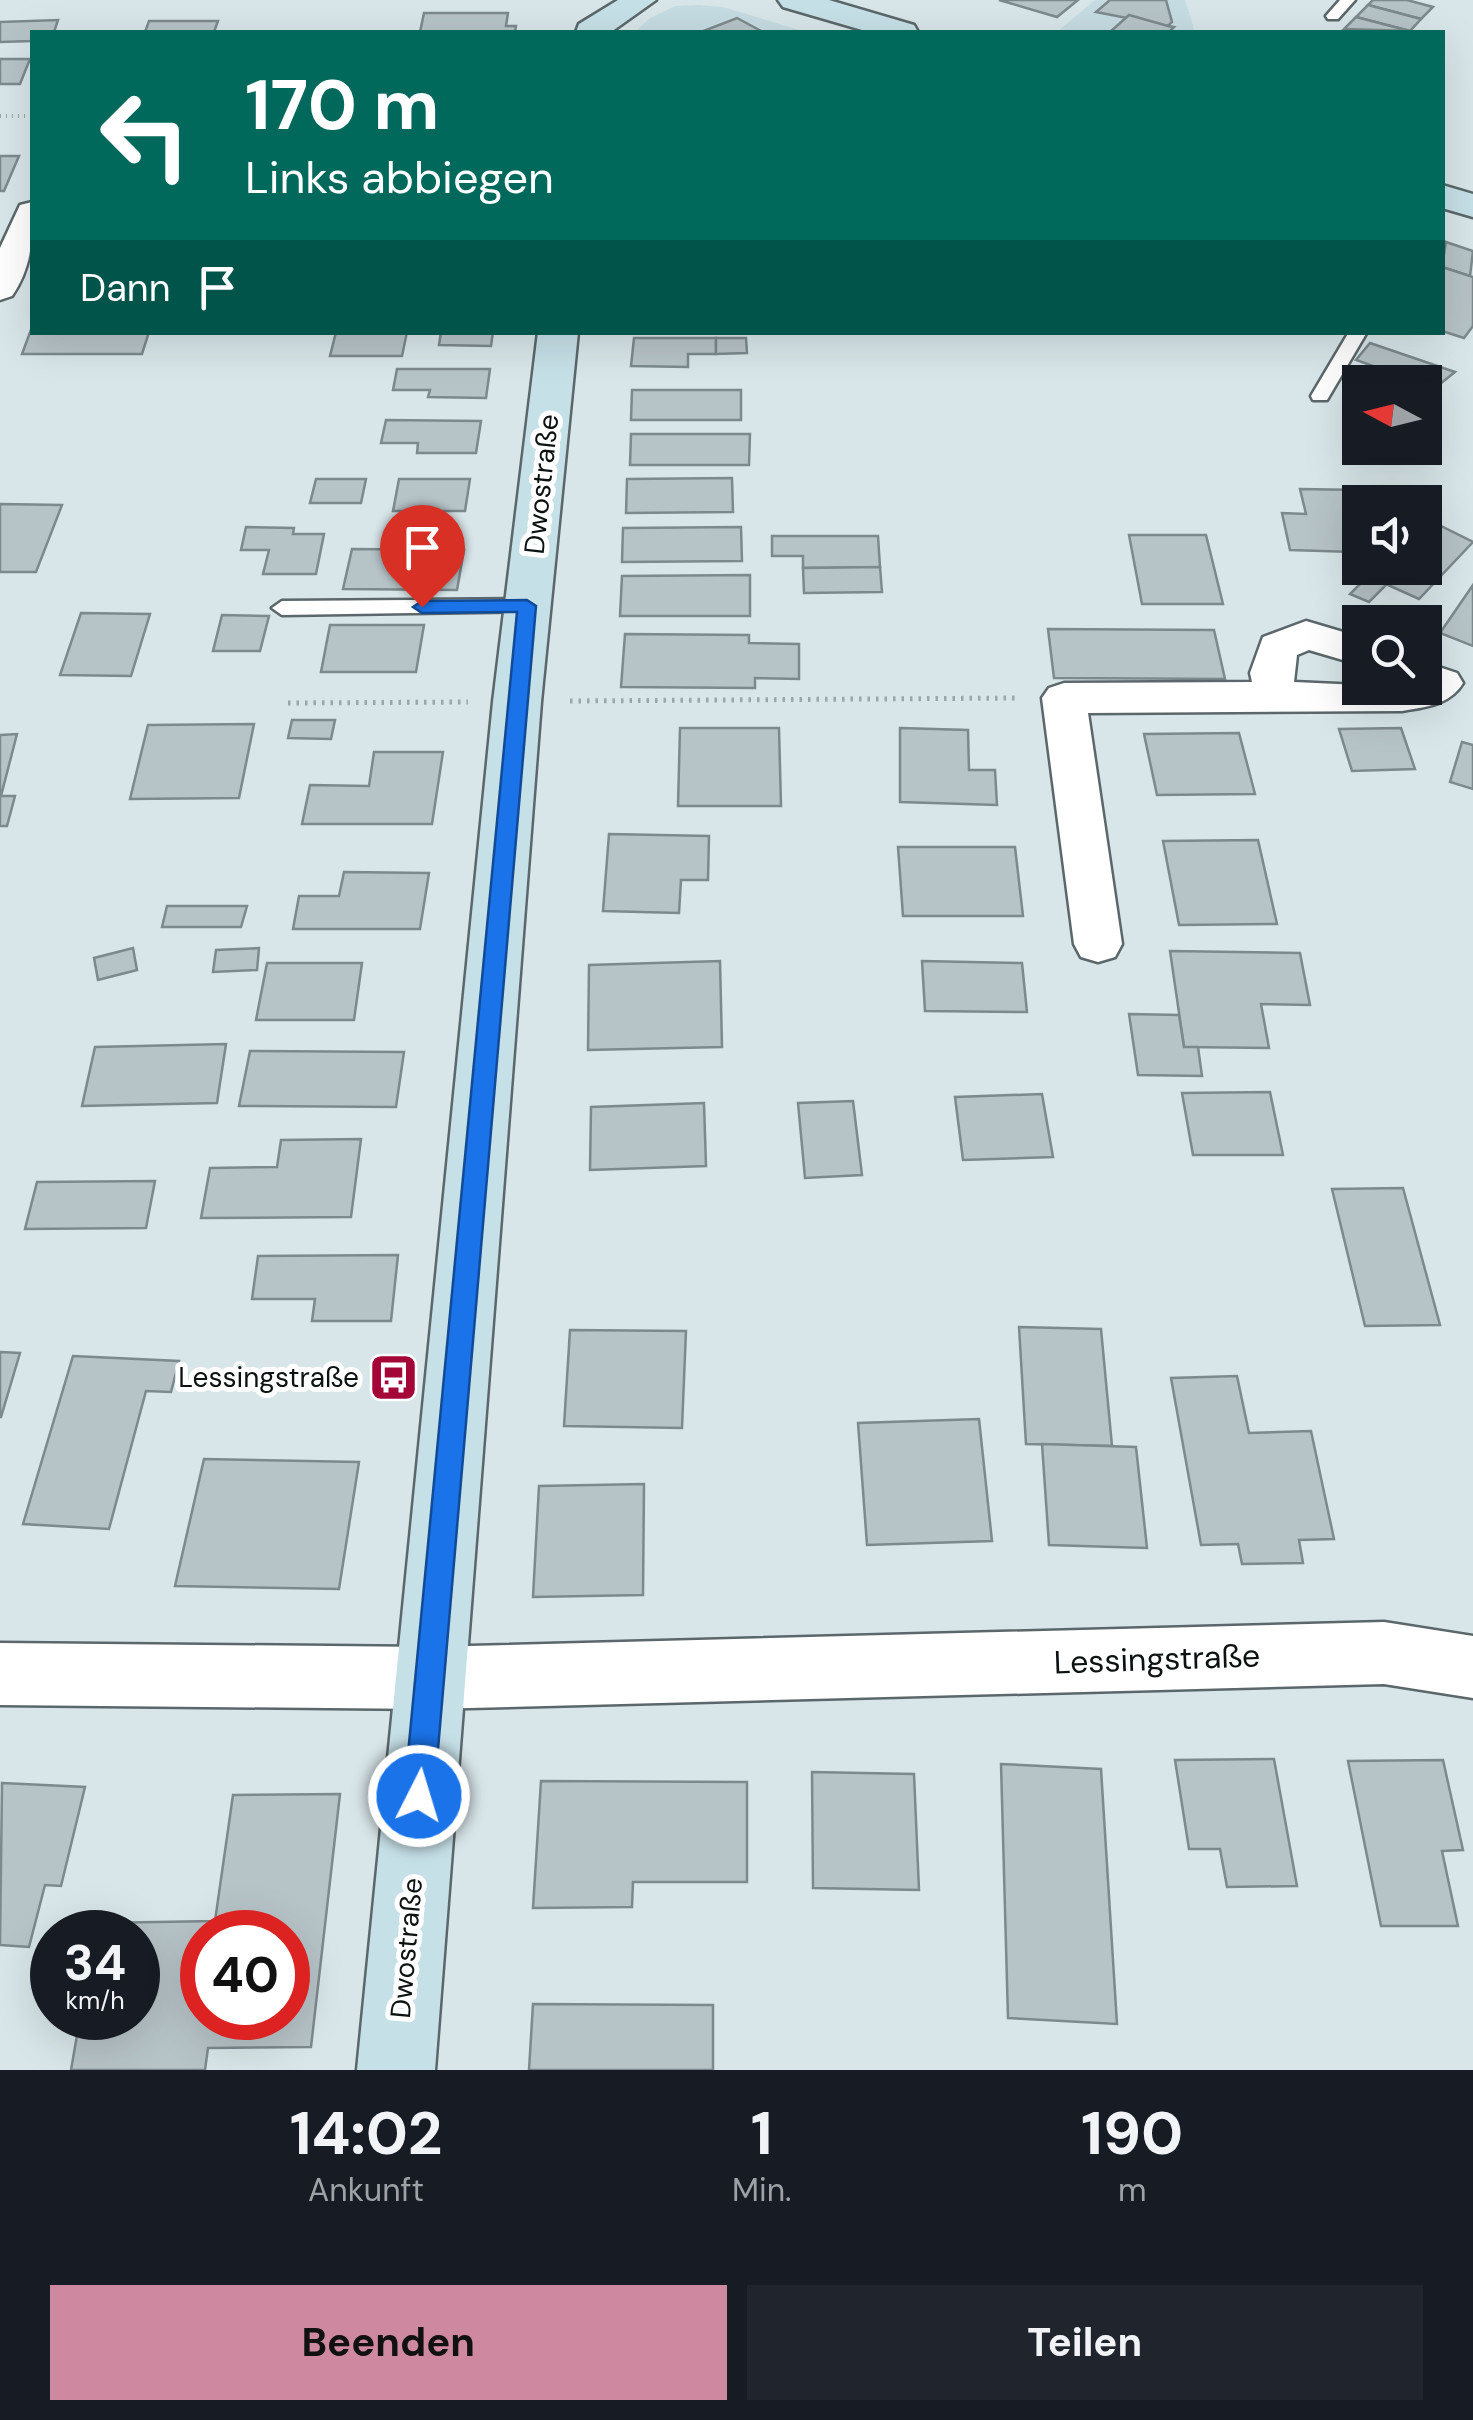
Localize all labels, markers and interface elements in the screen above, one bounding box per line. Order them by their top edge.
text: 170 m [245,60,439,151]
icon: left [80,70,210,200]
text: Links abbiegen [245,148,554,207]
icon: arrive [190,260,245,315]
text: Dann [80,263,170,313]
north arrow [1342,365,1442,465]
map controls [1342,365,1442,705]
street label: Dwostraße [516,412,567,556]
button: sound [1342,485,1442,585]
pin [380,505,465,608]
icon: arrive [395,520,450,575]
button: search [1342,605,1442,705]
bus stop icon: Lessingstraße [368,1351,420,1403]
place label: Lessingstraße [178,1359,359,1396]
street label: Lessingstraße [1053,1634,1261,1684]
position arrow [367,1744,471,1848]
street label: Dwostraße [382,1876,431,2020]
speed limit sign: 40 [180,1910,310,2040]
text: 34 [64,1930,126,1996]
text: km/h [65,1984,125,2017]
text: 14:02 [290,2094,442,2173]
text: 1 [751,2094,773,2173]
text: 190 [1081,2094,1183,2173]
text: Ankunft [308,2169,424,2211]
text: Min. [732,2169,791,2211]
text: m [1118,2169,1146,2211]
button: Beenden [50,2285,727,2400]
button: Teilen [747,2285,1423,2400]

